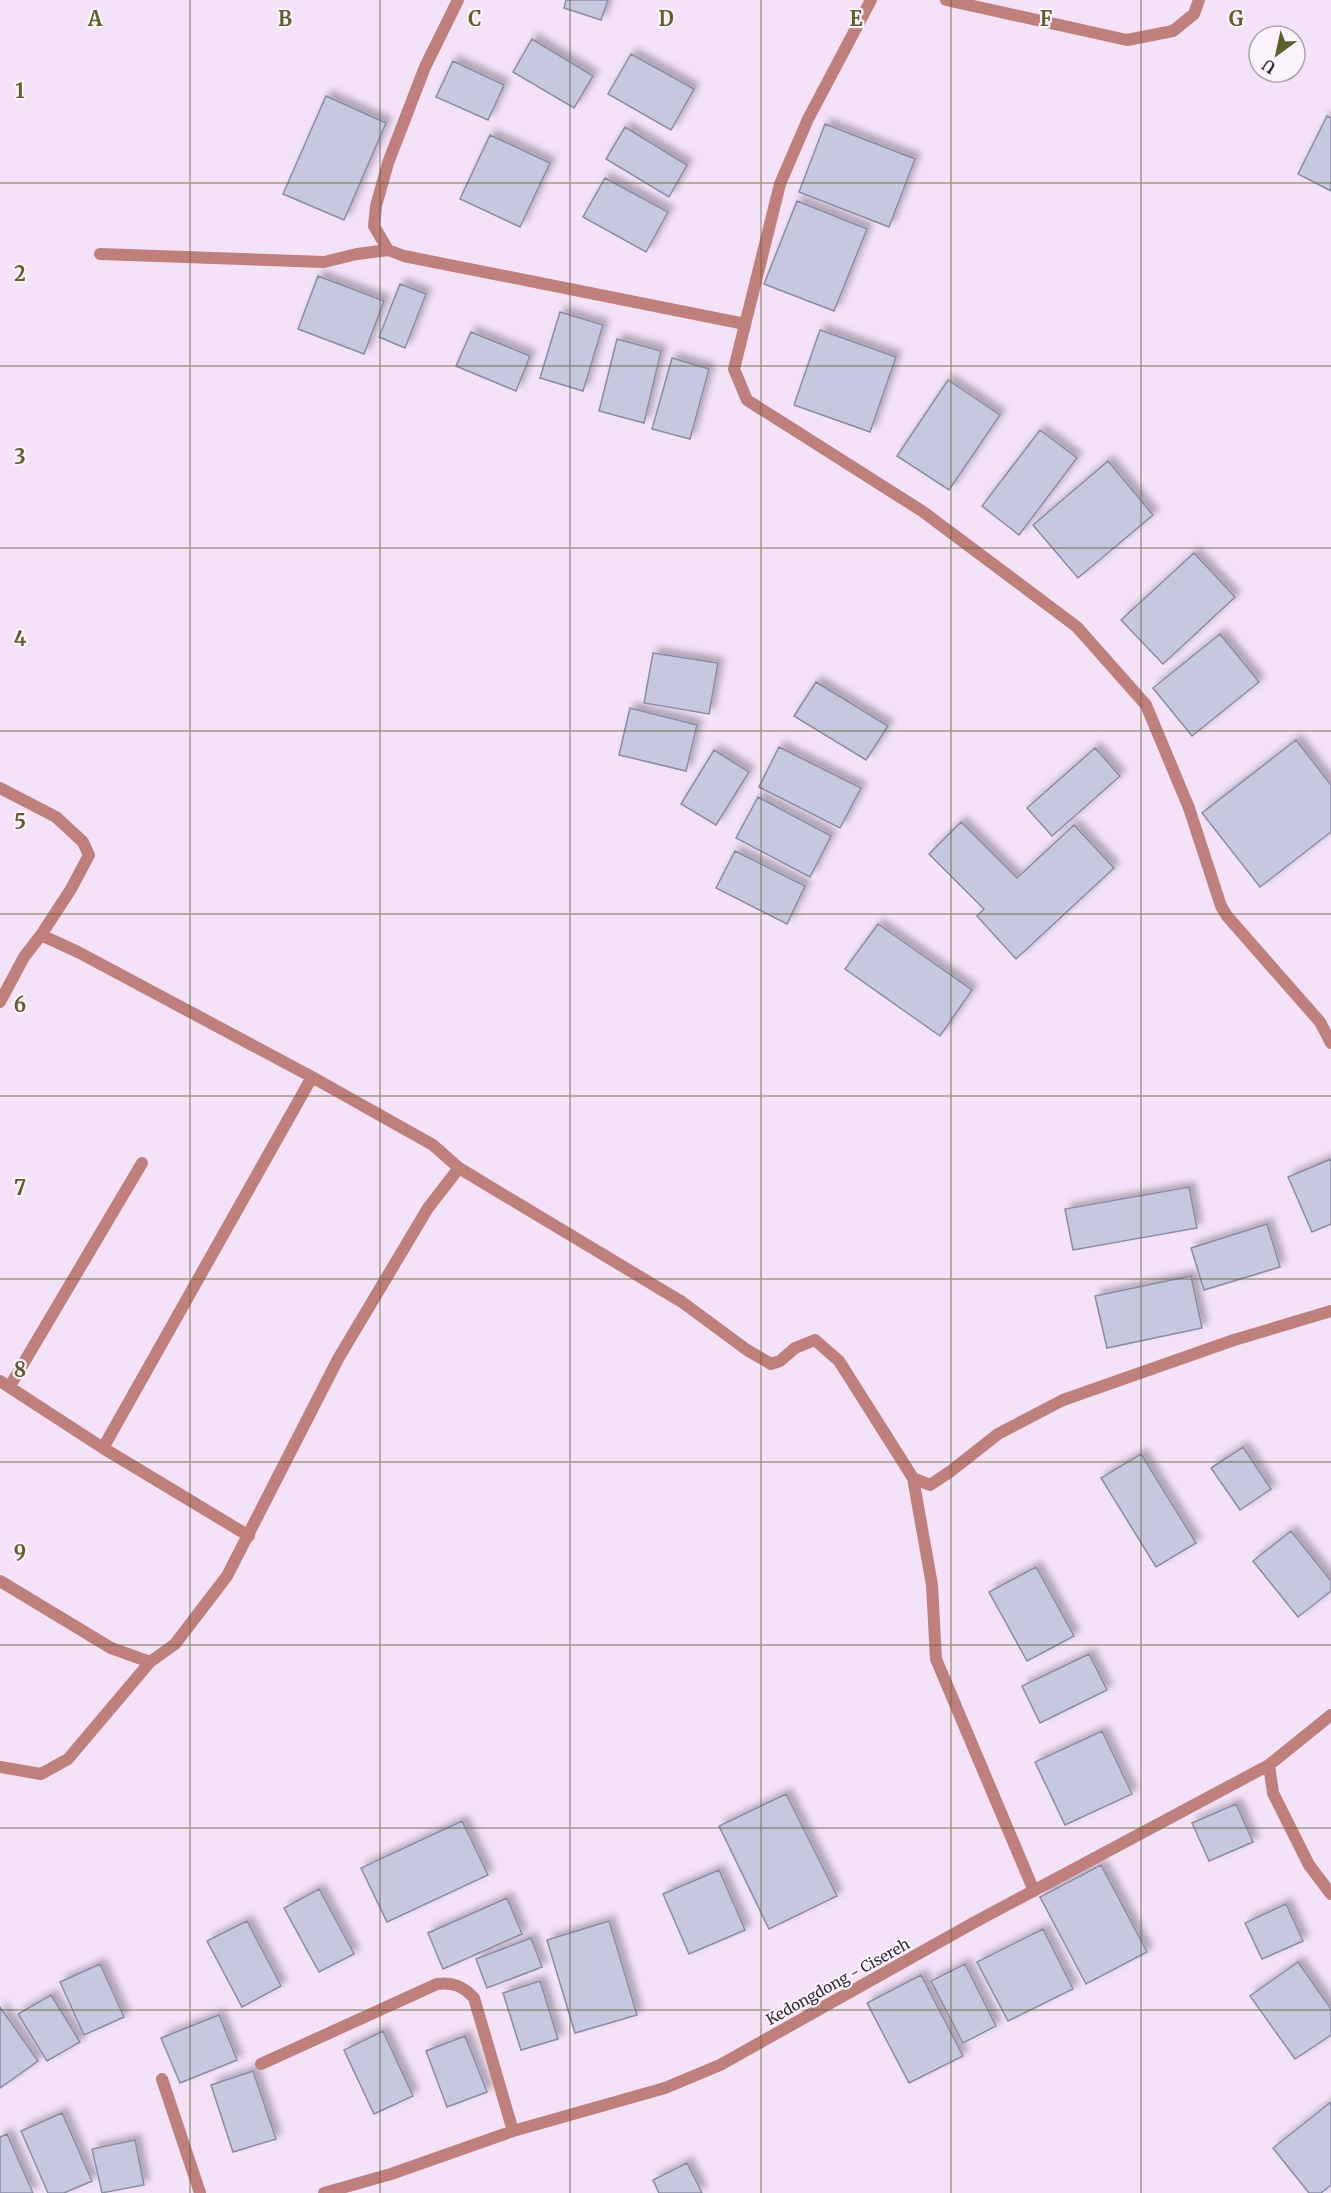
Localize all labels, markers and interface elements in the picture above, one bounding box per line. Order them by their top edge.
text: A [87,6,103,31]
text: B [278,6,292,31]
text: C [468,6,482,31]
text: D [658,6,674,31]
text: E [849,6,863,31]
text: F [1040,6,1053,31]
text: G [1229,6,1244,31]
north arrow [1247,24,1307,84]
text: U [1258,55,1279,78]
text: 1 [15,78,25,103]
text: 2 [14,261,26,286]
text: 3 [14,444,26,469]
text: 4 [14,626,27,651]
text: 5 [14,809,26,834]
text: 6 [14,992,26,1017]
text: 7 [14,1175,26,1200]
text: 8 [14,1357,26,1382]
text: 9 [14,1540,26,1565]
street label: Kedongdong - Cisereh [763,1934,913,2029]

